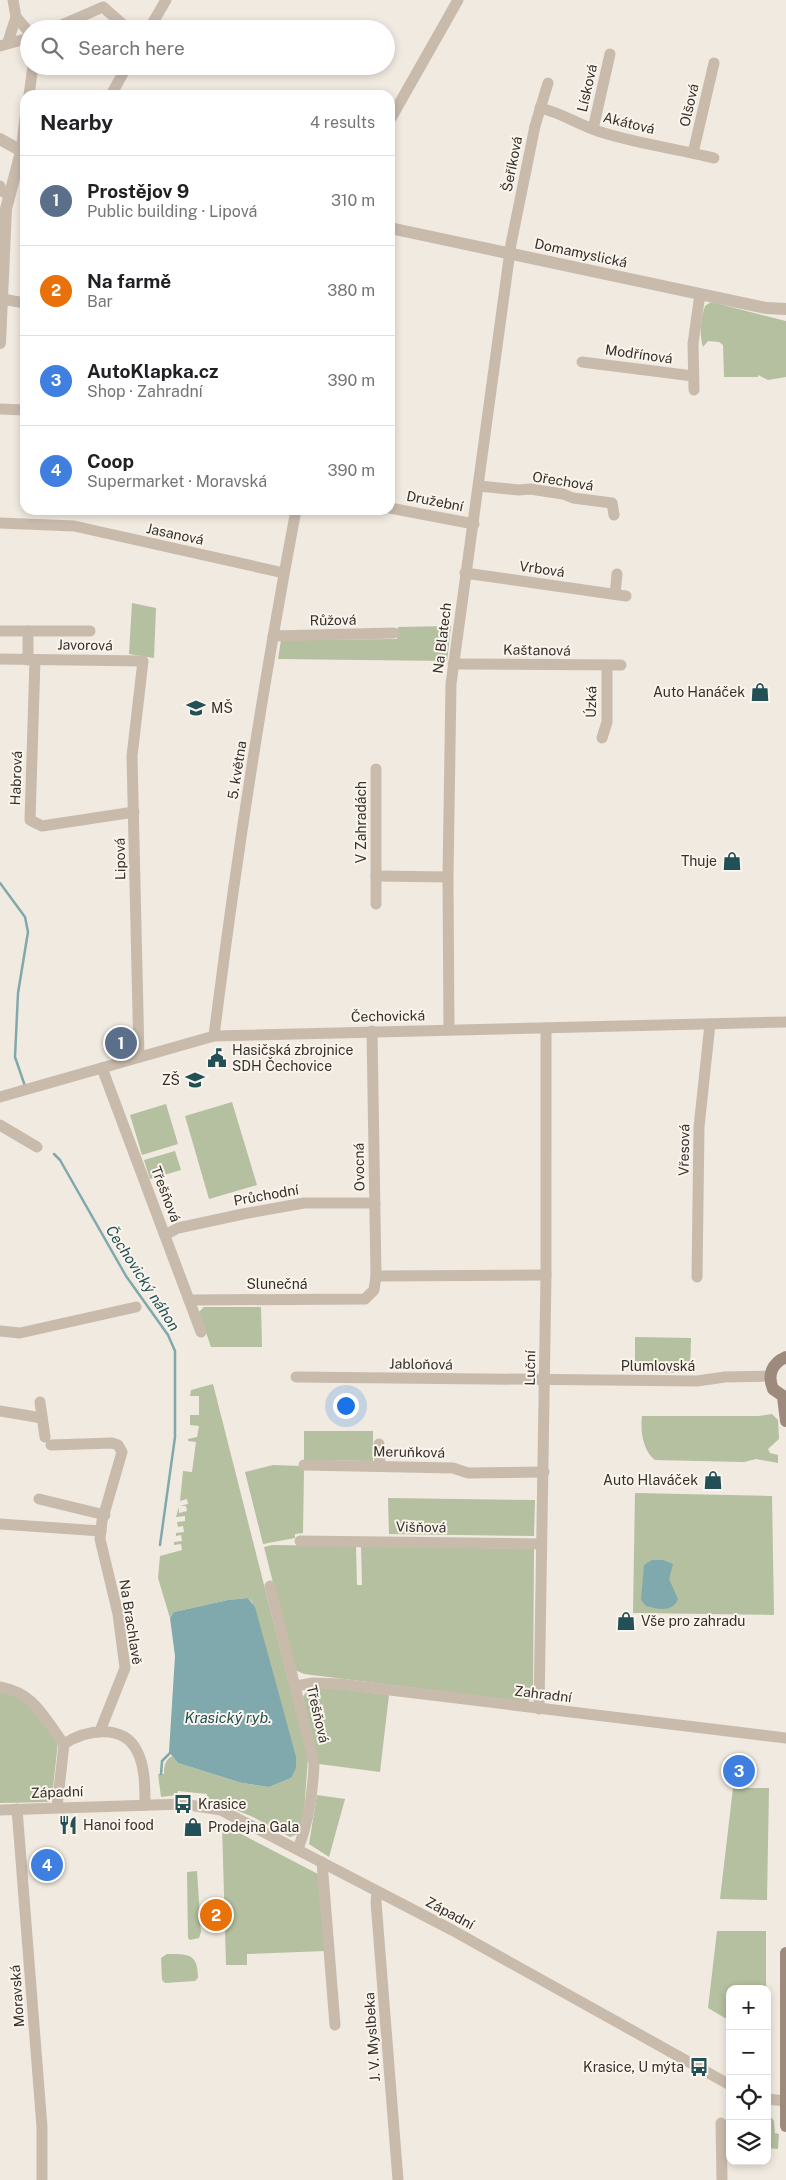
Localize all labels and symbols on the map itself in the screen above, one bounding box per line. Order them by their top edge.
street label: Lísková [574,63,600,113]
street label: Olšová [676,82,702,128]
street label: Akátová [601,109,657,137]
street label: Šeříková [498,135,525,193]
street label: Domamyslická [533,235,629,271]
street label: Modřínová [604,341,674,367]
street label: Ořechová [531,468,595,494]
street label: Družební [405,488,465,514]
street label: Jasanová [145,520,205,548]
street label: Vrbová [518,558,566,580]
street label: Na Blatech [430,602,454,674]
street label: Růžová [310,612,356,628]
street label: Javorová [57,637,113,653]
street label: Kaštanová [503,641,571,659]
shop icon: Auto Hanáček [749,681,771,703]
place label: Auto Hanáček [653,684,745,700]
street label: Úzká [581,686,599,718]
school or university icon: MŠ [185,697,207,719]
place label: MŠ [211,699,233,716]
street label: 5. května [224,740,250,800]
street label: Habrová [7,750,25,806]
street label: V Zahradách [353,781,369,863]
street label: Lipová [112,838,128,880]
shop icon: Thuje [721,850,743,872]
place label: Thuje [681,853,717,869]
street label: Čechovická [351,1006,425,1025]
pin: 1 [105,1024,137,1062]
place label: Hasičská zbrojnice SDH Čechovice [232,1042,354,1074]
public building icon: Hasičská zbrojnice SDH Čechovice [206,1047,228,1069]
school or university icon: ZŠ [184,1069,206,1091]
place label: ZŠ [162,1071,180,1088]
street label: Vřesová [676,1124,692,1176]
street label: Ovocná [351,1143,367,1191]
street label: Třešňová [148,1164,184,1224]
street label: Průchodní [232,1181,300,1209]
water label: Čechovický náhon [103,1222,183,1334]
street label: Slunečná [246,1276,308,1292]
street label: Luční [522,1350,538,1386]
street label: Jabloňová [389,1355,453,1373]
street label: Plumlovská [621,1358,695,1374]
your location [333,1393,359,1419]
street label: Meruňková [373,1443,445,1461]
shop icon: Auto Hlaváček [702,1469,724,1491]
place label: Auto Hlaváček [603,1472,698,1488]
street label: Višňová [396,1519,446,1535]
street label: Na Brachlavě [116,1578,146,1666]
shop icon: Vše pro zahradu [615,1610,637,1632]
place label: Vše pro zahradu [641,1613,745,1629]
street label: Zahradní [513,1683,573,1706]
street label: Třešňová [304,1684,332,1744]
water label: Krasický ryb. [185,1709,272,1726]
pin: 3 [723,1752,755,1790]
street label: Západní [30,1783,84,1801]
bus stop icon: Krasice [172,1793,194,1815]
place label: Krasice [198,1796,247,1812]
restaurant icon: Hanoi food [57,1814,79,1836]
shop icon: Prodejna Gala [182,1816,204,1838]
place label: Hanoi food [83,1817,154,1833]
place label: Prodejna Gala [208,1819,299,1835]
pin: 4 [31,1846,63,1884]
street label: Západní [423,1894,478,1933]
pin: 2 [200,1896,232,1934]
street label: Moravská [7,1964,27,2028]
street label: J. V. Myslbeka [361,1992,383,2082]
bus stop icon: Krasice, U mýta [688,2056,710,2078]
place label: Krasice, U mýta [583,2059,684,2075]

